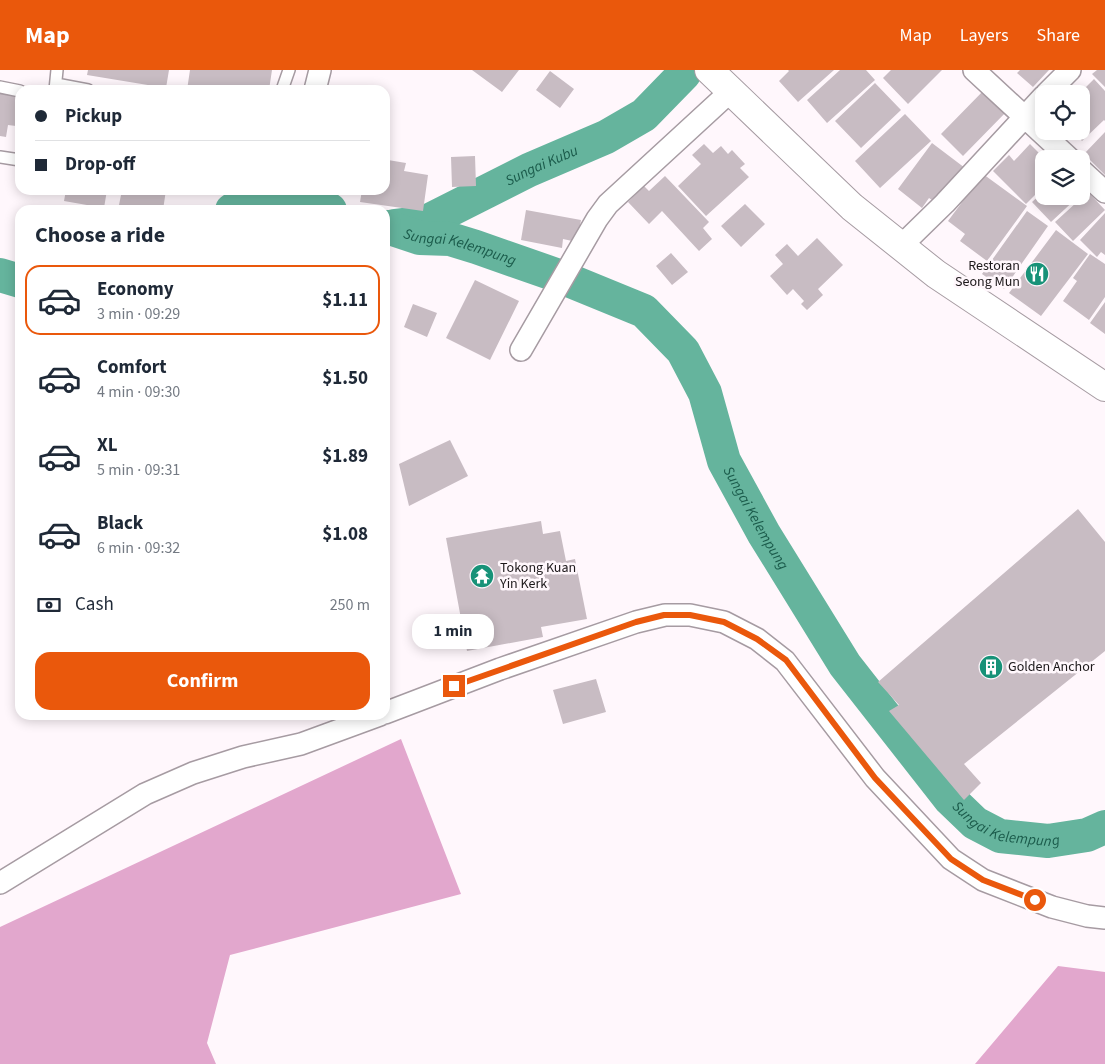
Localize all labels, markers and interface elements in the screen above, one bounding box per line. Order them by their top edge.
text: Map [25,18,70,53]
text: Map [900,23,932,48]
text: Layers [960,23,1009,48]
text: Share [1037,23,1080,48]
map controls [1035,85,1090,205]
button: locate [1035,85,1090,140]
text: Pickup [65,103,122,130]
water label: Sungai Kubu [501,140,581,191]
button: layers [1035,150,1090,205]
text: Drop-off [65,151,135,178]
text: Choose a ride [35,219,165,251]
water label: Sungai Kelempung [401,223,519,271]
place label: Restoran Seong Mun [955,256,1020,292]
restaurant icon: Restoran Seong Mun [1024,261,1050,287]
text: Economy [97,276,174,303]
icon: car [37,278,82,323]
text: $1.11 [322,287,368,314]
text: 3 min · 09:29 [97,303,180,325]
text: Comfort [97,354,167,381]
icon: car [37,356,82,401]
text: $1.50 [322,365,368,392]
text: 4 min · 09:30 [97,381,180,403]
text: XL [97,432,118,459]
icon: car [37,434,82,479]
text: $1.89 [322,443,368,470]
text: 5 min · 09:31 [97,459,180,481]
water label: Sungai Kelempung [718,462,794,574]
text: Black [97,510,143,537]
icon: car [37,512,82,557]
text: $1.08 [322,521,368,548]
text: 6 min · 09:32 [97,537,180,559]
place label: Tokong Kuan Yin Kerk [499,558,576,594]
temple icon: Tokong Kuan Yin Kerk [469,563,495,589]
icon: cash [35,591,63,619]
text: Cash [75,591,114,618]
text: 250 m [330,594,370,616]
callout: 1 min [413,614,495,648]
text: 1 min [434,620,472,642]
button: Confirm [35,652,370,710]
building icon: Golden Anchor [978,654,1004,680]
place label: Golden Anchor [1008,657,1095,677]
route end [443,675,465,697]
water label: Sungai Kelempung [948,796,1061,852]
route start [1024,889,1046,911]

